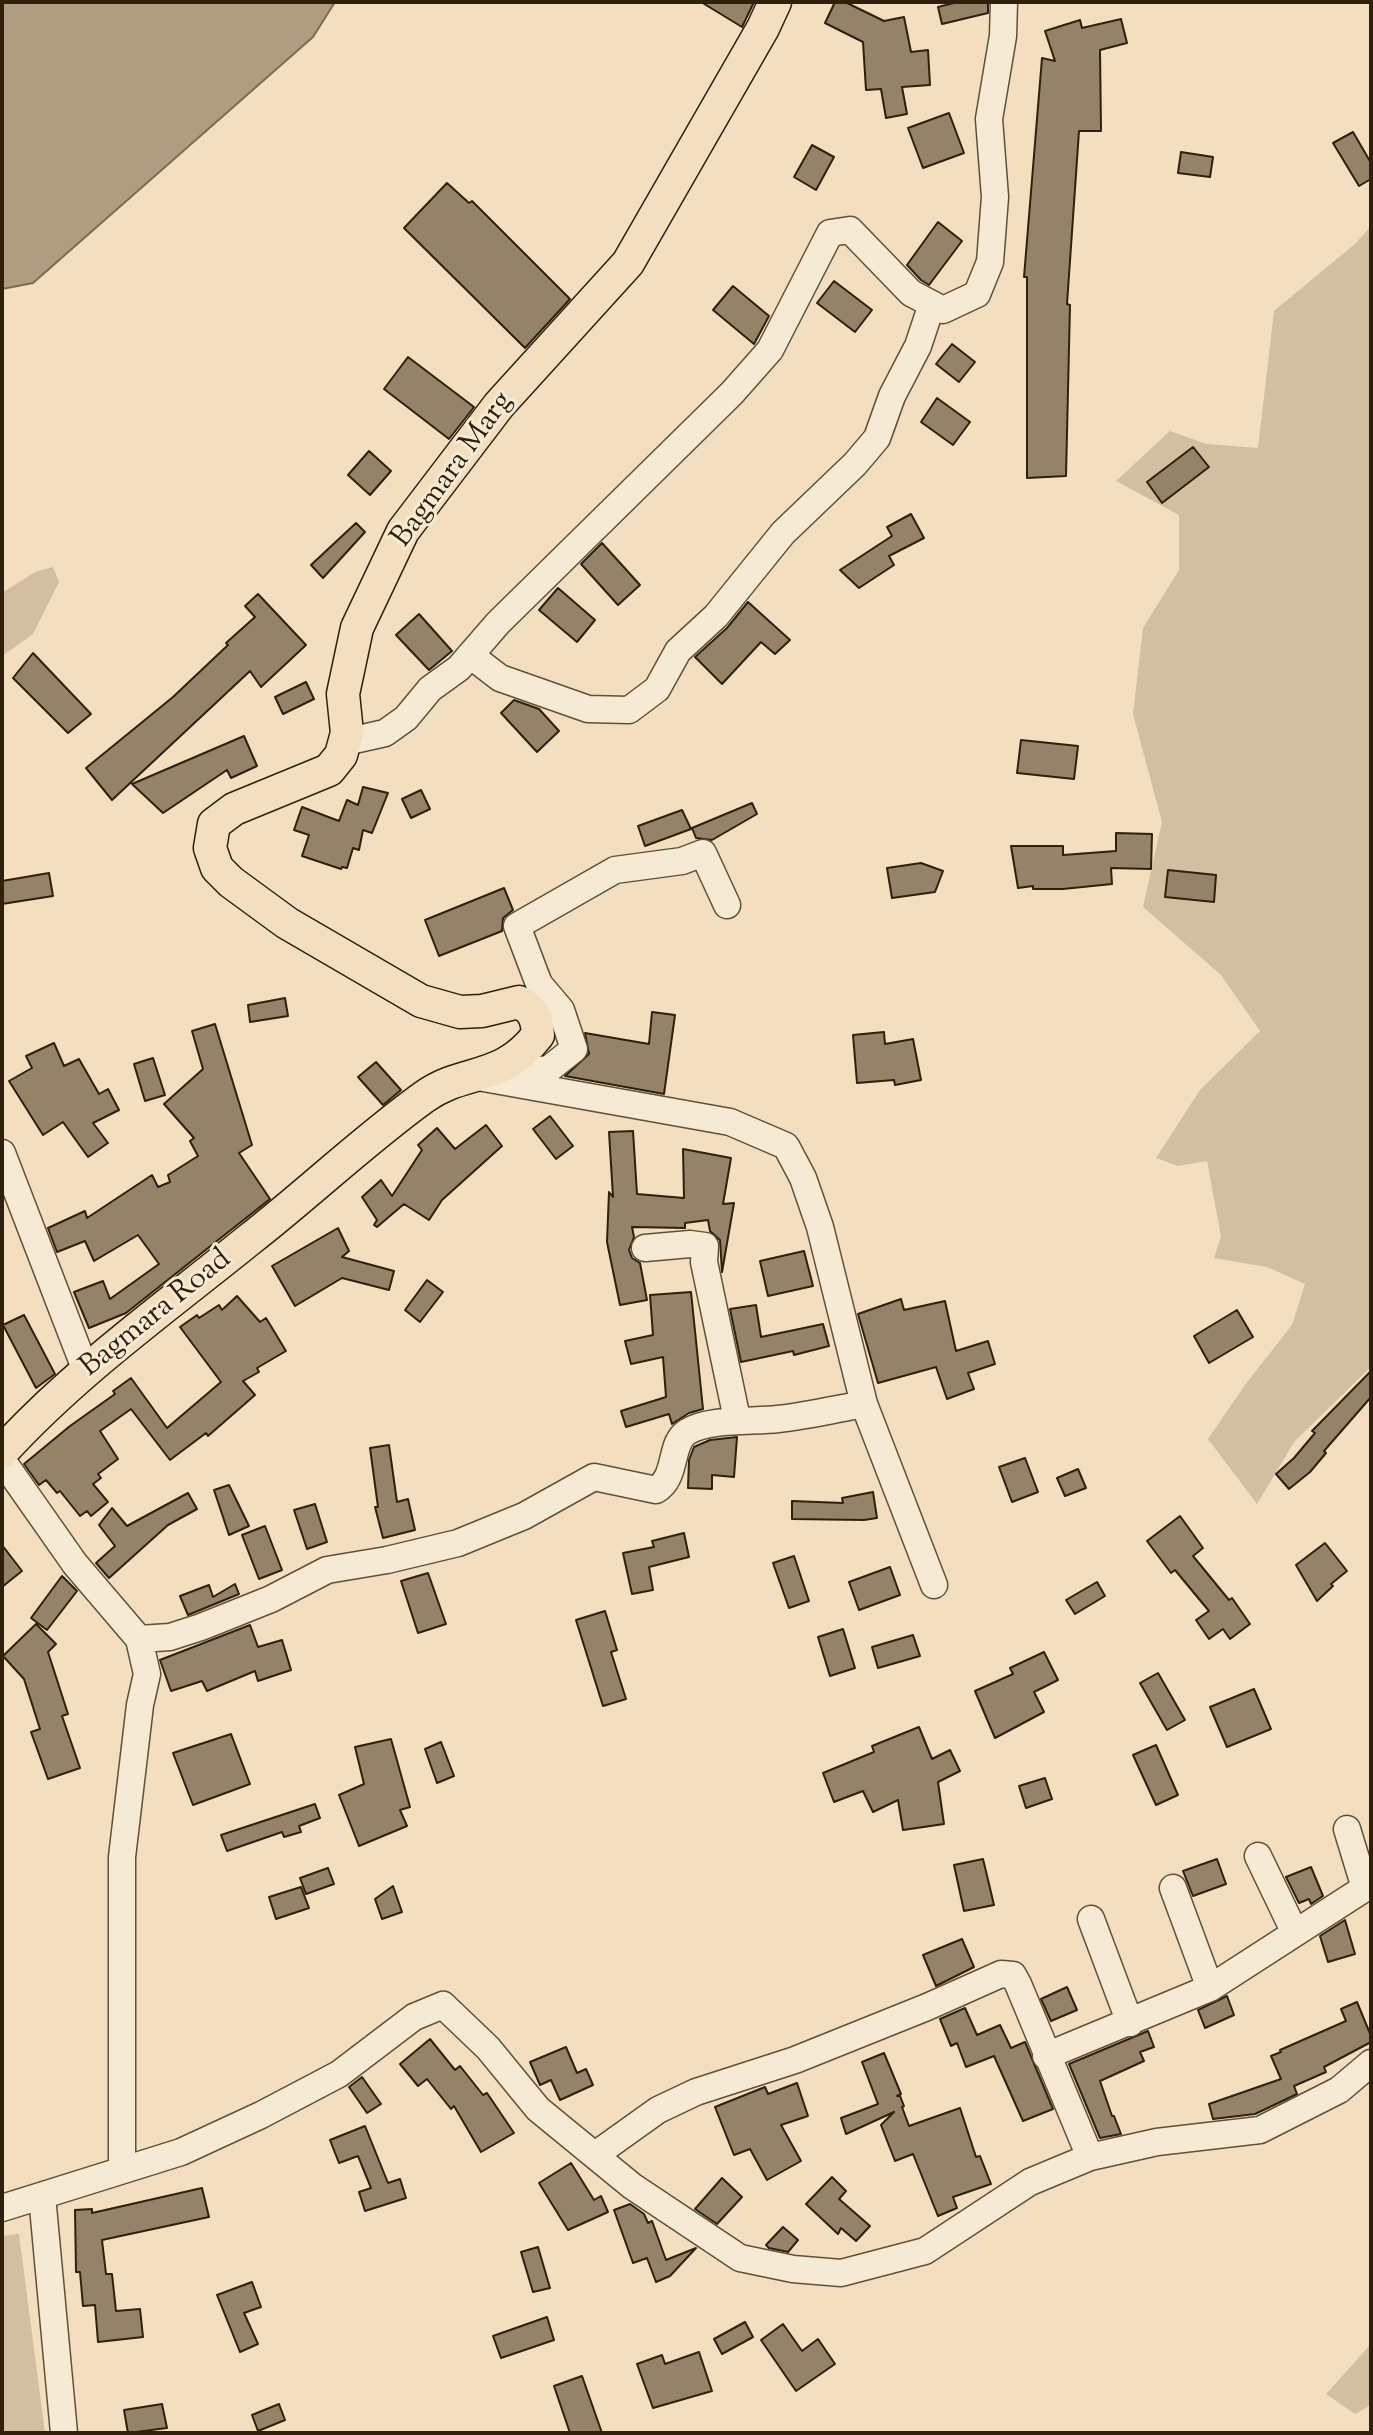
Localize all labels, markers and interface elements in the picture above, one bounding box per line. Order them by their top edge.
street label: Bagmara Marg [386,386,522,556]
street label: Bagmara Road [74,1243,240,1387]

